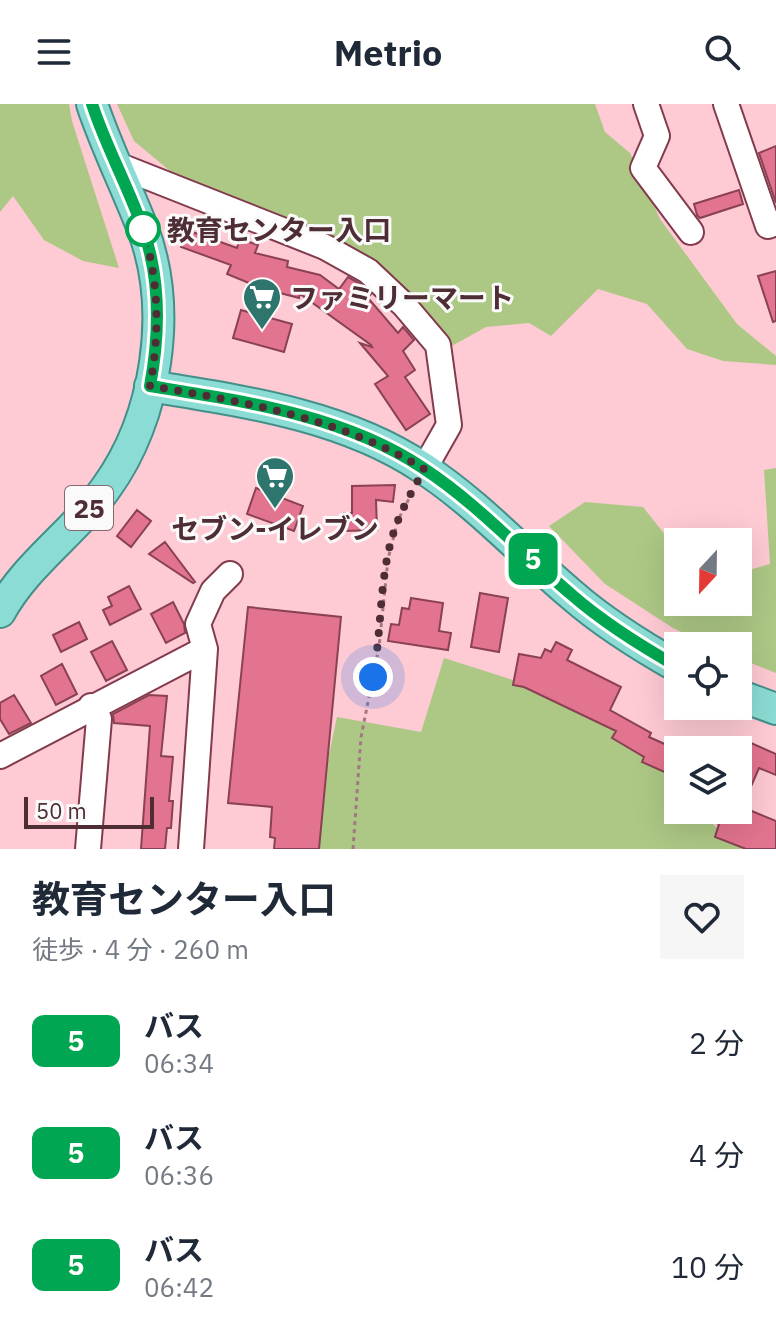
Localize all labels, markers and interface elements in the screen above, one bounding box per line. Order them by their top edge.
text: Metrio [334,29,442,76]
icon: menu [32,30,76,74]
icon: search [700,30,744,74]
place label: 教育センター入口 [167,211,391,248]
marker: 教育センター入口 [126,212,160,246]
supermarket icon: ファミリーマート [241,276,283,331]
place label: ファミリーマート [290,279,514,316]
supermarket icon: セブン-イレブン [254,455,296,510]
road number: 25 [65,486,113,530]
place label: セブン-イレブン [171,510,379,547]
north arrow [664,528,752,616]
map controls [664,528,752,824]
line badge: 5 [507,533,559,585]
text: 5 [525,540,541,577]
button: locate [664,632,752,720]
your location [353,657,393,697]
button: layers [664,736,752,824]
scale bar [24,793,154,829]
text: 50 m [36,796,87,825]
text: 教育センター入口 [32,874,336,923]
button: heart [660,875,744,959]
text: 徒歩 · 4 分 · 260 m [32,932,249,966]
text: バス [144,1006,204,1045]
text: 5 [68,1022,84,1059]
text: 2 分 [689,1023,744,1062]
text: 06:34 [144,1046,214,1080]
text: バス [144,1118,204,1157]
text: 5 [68,1134,84,1171]
text: 4 分 [689,1135,744,1174]
text: 06:36 [144,1158,214,1192]
text: バス [144,1230,204,1269]
text: 5 [68,1246,84,1283]
text: 10 分 [671,1247,744,1286]
text: 06:42 [144,1270,214,1304]

